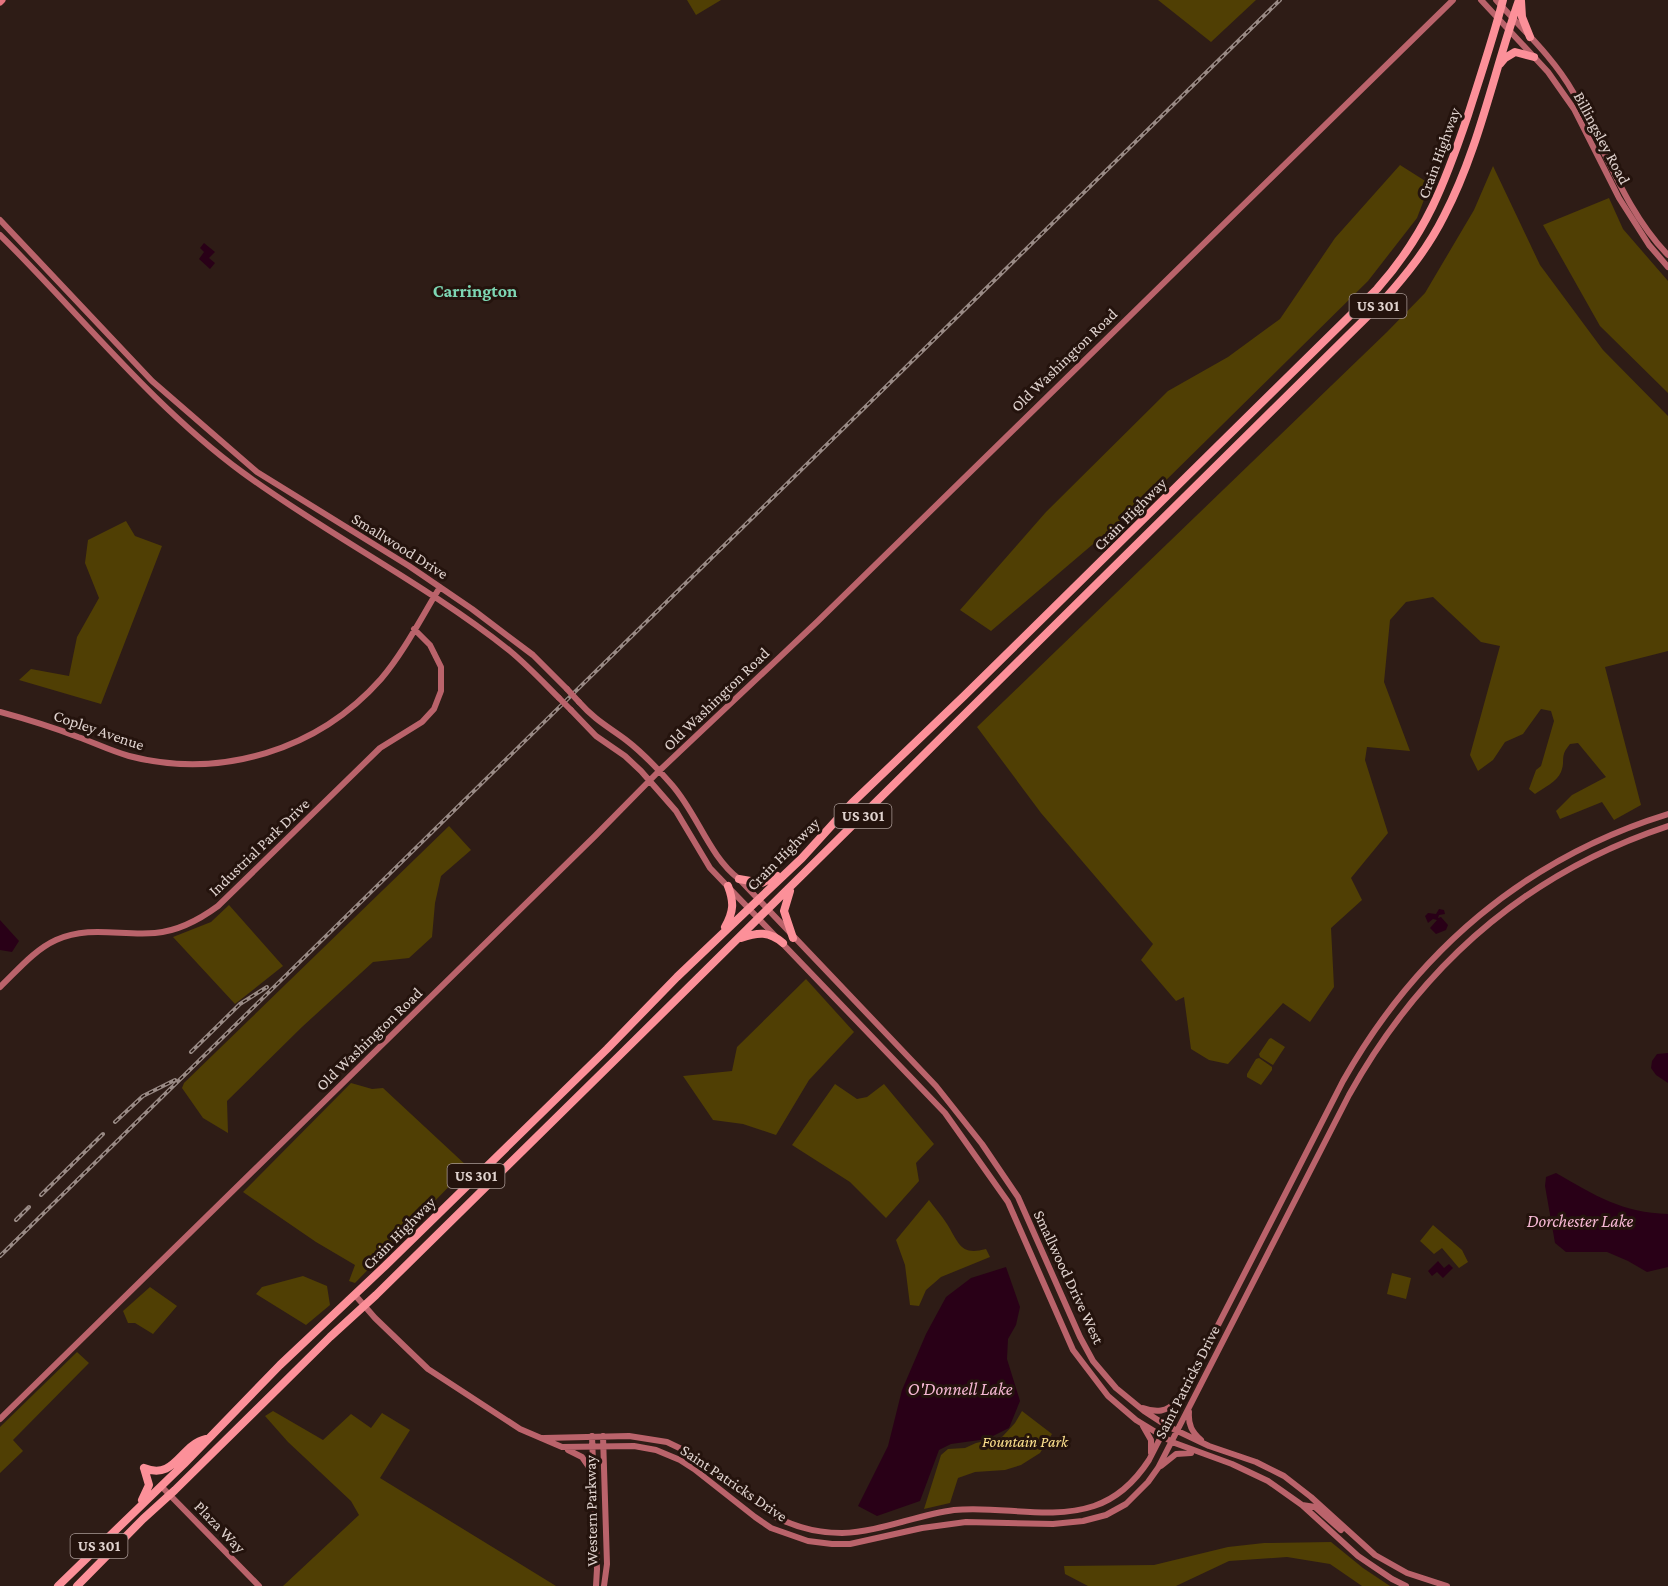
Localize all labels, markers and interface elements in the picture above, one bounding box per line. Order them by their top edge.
street label: Billingsley Road [1570,89,1634,188]
street label: Crain Highway [1415,105,1464,201]
district label: Carrington [433,281,518,301]
road number: US 301 [1350,294,1406,318]
street label: Old Washington Road [1008,305,1121,416]
street label: Crain Highway [1090,474,1171,554]
street label: Smallwood Drive [349,510,451,582]
street label: Old Washington Road [660,644,773,755]
street label: Copley Avenue [51,707,146,754]
street label: Industrial Park Drive [205,795,313,899]
road number: US 301 [834,804,892,828]
street label: Crain Highway [743,814,824,894]
street label: Old Washington Road [313,984,426,1095]
road number: US 301 [448,1164,504,1188]
street label: Crain Highway [359,1193,440,1273]
street label: Smallwood Drive West [1031,1207,1108,1347]
water label: Dorchester Lake [1527,1211,1634,1231]
street label: Saint Patricks Drive [1151,1323,1223,1441]
water label: O'Donnell Lake [907,1379,1013,1399]
park label: Fountain Park [982,1433,1069,1450]
street label: Saint Patricks Drive [678,1441,790,1525]
street label: Western Parkway [582,1455,601,1567]
street label: Plaza Way [190,1498,249,1558]
road number: US 301 [70,1534,128,1558]

